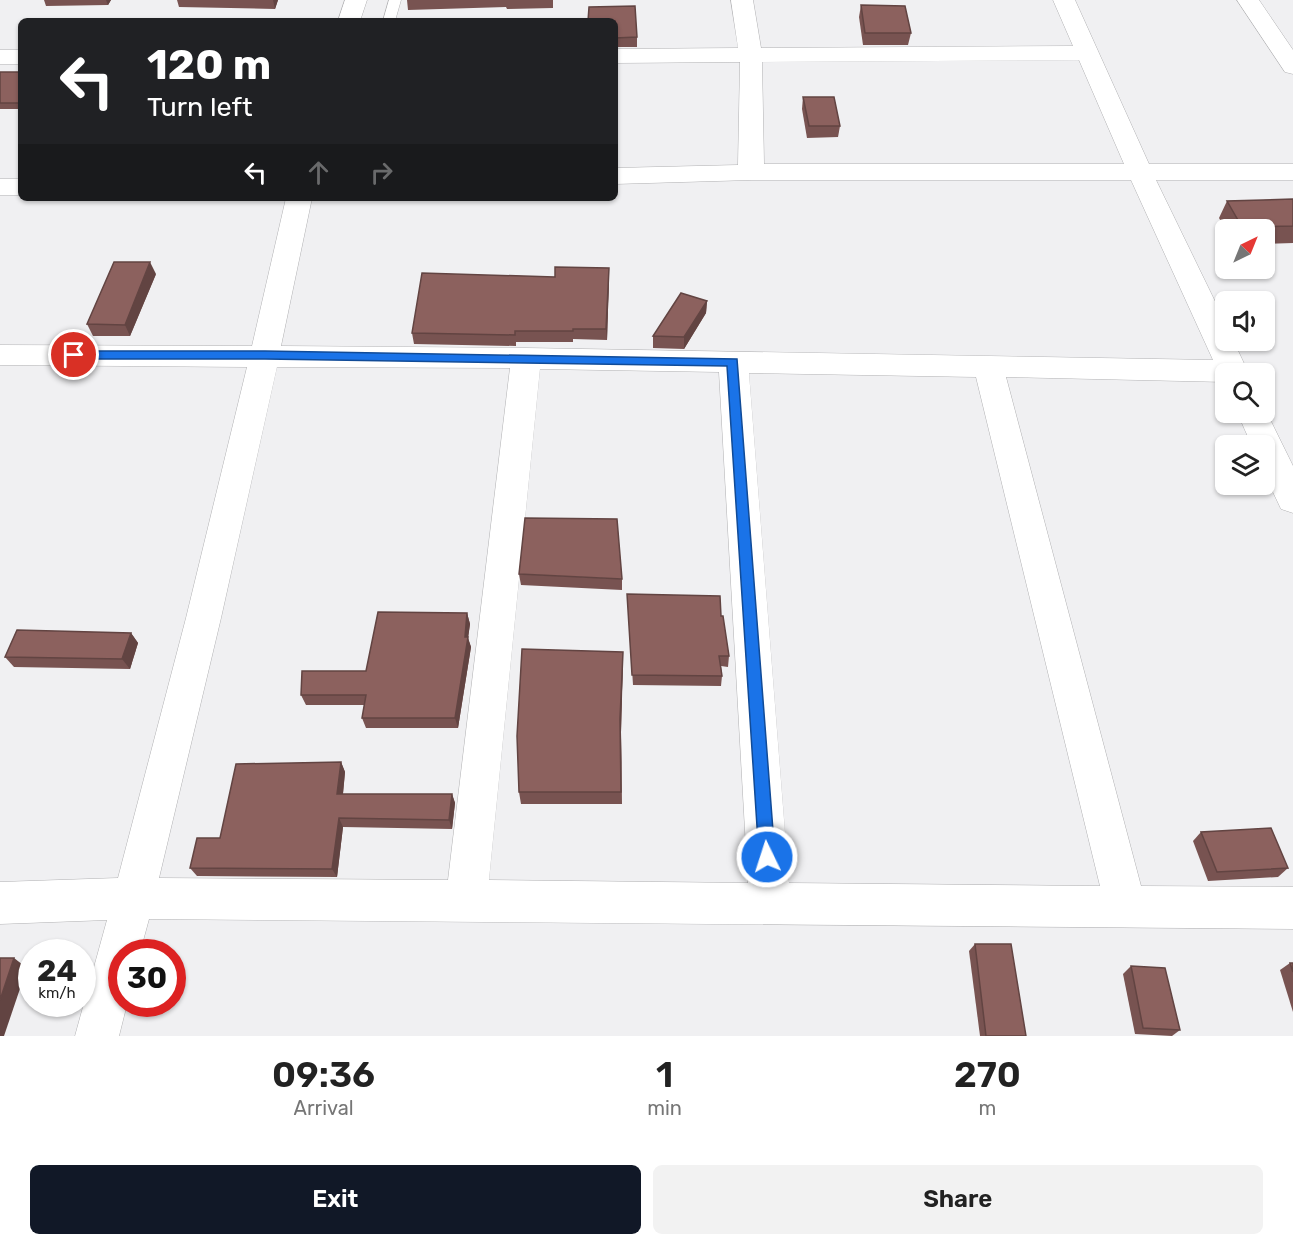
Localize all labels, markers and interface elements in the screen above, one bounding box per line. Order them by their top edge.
text: 120 m [147,40,271,90]
icon: left [48,42,126,120]
text: Turn left [147,91,252,123]
icon: left [239,156,272,189]
icon: ahead [302,156,335,189]
icon: right [365,156,398,189]
north arrow [1215,219,1275,279]
map controls [1215,219,1275,495]
button: sound [1215,291,1275,351]
pin [48,329,99,380]
icon: arrive [57,338,90,371]
button: search [1215,363,1275,423]
button: layers [1215,435,1275,495]
position arrow [735,825,799,889]
speed limit sign: 30 [108,939,186,1017]
text: 24 [37,953,77,989]
text: km/h [38,984,76,1002]
text: 09:36 [272,1053,375,1096]
text: 1 [656,1053,673,1096]
text: 270 [954,1053,1021,1096]
text: Arrival [294,1096,354,1120]
text: min [647,1096,682,1120]
text: m [979,1096,996,1120]
button: Exit [30,1165,641,1234]
button: Share [653,1165,1263,1234]

